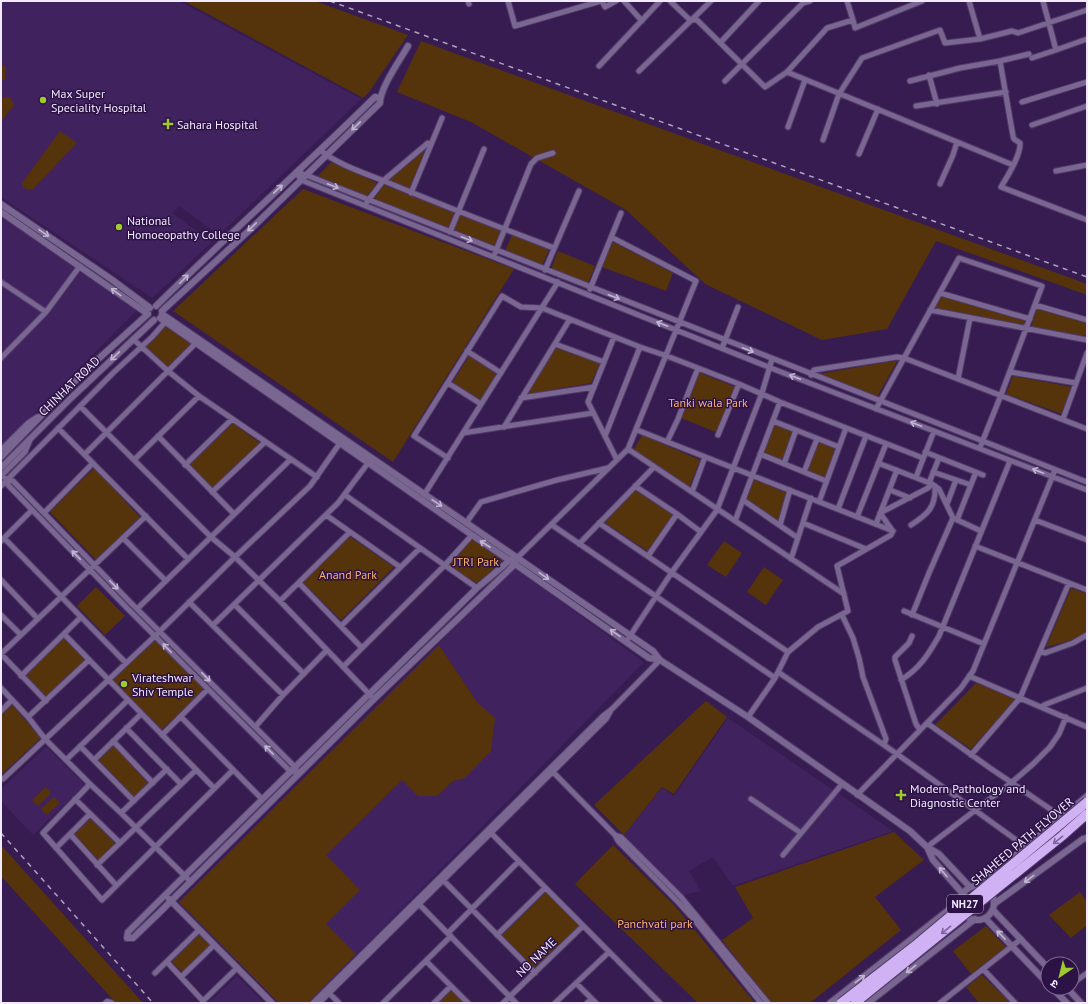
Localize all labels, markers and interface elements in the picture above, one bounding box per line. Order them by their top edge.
place label: Max Super Speciality Hospital [51,86,147,115]
marker: Max Super Speciality Hospital [38,95,48,105]
place label: Sahara Hospital [177,117,258,132]
marker: Sahara Hospital [162,118,174,130]
one-way arrow [351,122,361,131]
one-way arrow [326,182,338,190]
one-way arrow [273,184,283,194]
place label: National Homoeopathy College [127,213,240,242]
marker: National Homoeopathy College [114,222,124,232]
one-way arrow [248,222,258,231]
one-way arrow [39,229,50,237]
one-way arrow [460,235,472,243]
one-way arrow [179,274,189,283]
one-way arrow [111,288,122,296]
one-way arrow [607,293,619,301]
one-way arrow [656,319,668,327]
one-way arrow [741,346,753,354]
one-way arrow [110,351,120,361]
street label: CHINHAT ROAD [35,353,103,419]
one-way arrow [790,373,802,381]
park label: Tanki wala Park [668,395,748,410]
one-way arrow [911,420,923,428]
one-way arrow [1032,467,1044,475]
one-way arrow [431,499,442,507]
one-way arrow [479,539,490,548]
one-way arrow [71,550,81,560]
park label: JTRI Park [452,554,499,569]
park label: Anand Park [319,567,377,582]
one-way arrow [538,572,549,580]
one-way arrow [109,580,119,590]
one-way arrow [609,629,620,637]
one-way arrow [162,643,172,653]
place label: Virateshwar Shiv Temple [131,670,193,699]
one-way arrow [201,672,211,682]
marker: Virateshwar Shiv Temple [119,679,129,689]
one-way arrow [264,745,274,755]
place label: Modern Pathology and Diagnostic Center [910,781,1025,810]
marker: Modern Pathology and Diagnostic Center [895,789,907,801]
street label: SHAHEED PATH FLYOVER [968,794,1076,888]
one-way arrow [1052,835,1063,844]
one-way arrow [938,866,947,877]
one-way arrow [1024,875,1035,884]
road number: NH27 [947,895,983,913]
park label: Panchvati park [617,916,693,931]
one-way arrow [940,926,951,935]
one-way arrow [997,930,1006,940]
street label: NO NAME [513,934,559,980]
north arrow [1040,956,1080,996]
one-way arrow [905,965,916,974]
one-way arrow [855,975,866,983]
text: उ [1047,976,1061,992]

